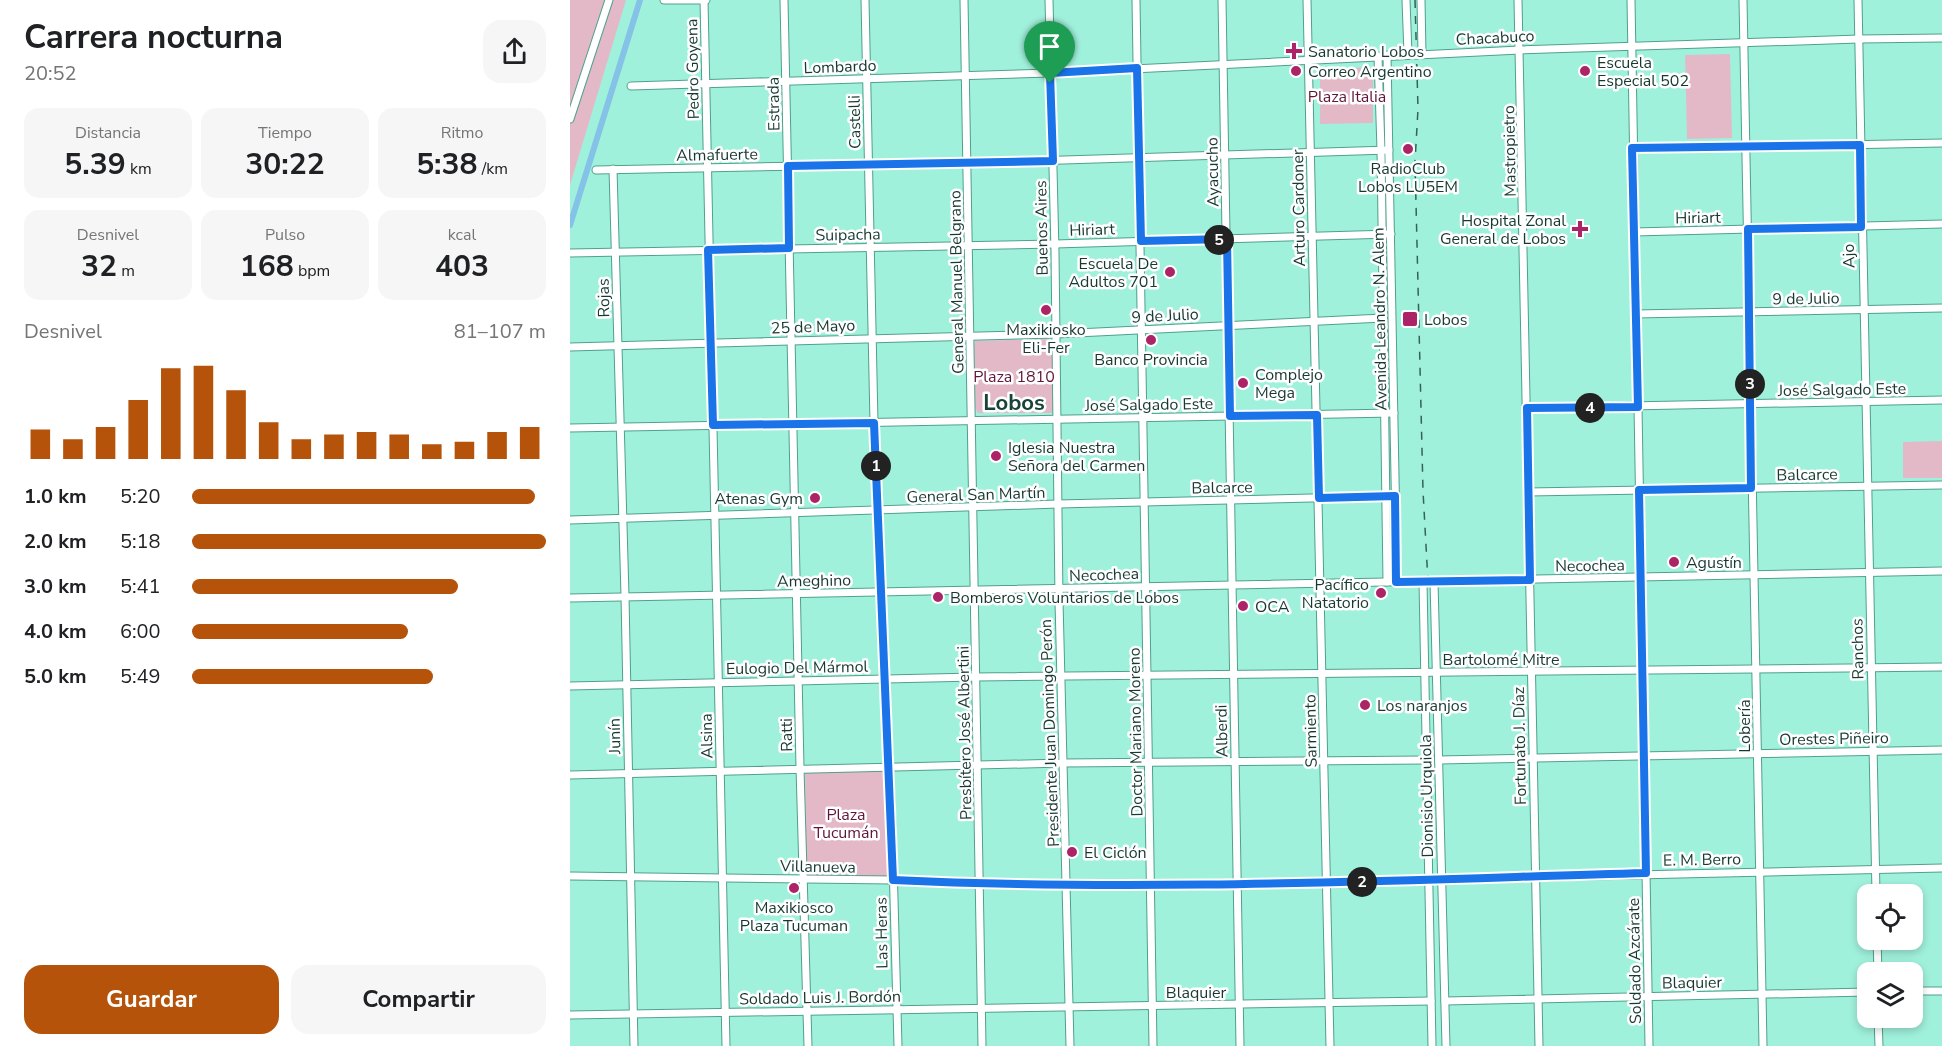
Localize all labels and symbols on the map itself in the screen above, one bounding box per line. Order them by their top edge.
street label: Pedro Goyena [681,18,705,120]
pin [1024,21,1075,83]
street label: Chacabuco [1455,25,1535,51]
place label: Sanatorio Lobos [1308,41,1424,63]
marker: Sanatorio Lobos [1285,42,1303,60]
place label: Escuela Especial 502 [1597,52,1689,92]
street label: Lombardo [803,55,877,79]
place label: Correo Argentino [1308,61,1432,83]
marker: Correo Argentino [1289,64,1303,78]
marker: Escuela Especial 502 [1578,64,1592,78]
street label: Estrada [763,77,785,131]
park label: Plaza Italia [1308,86,1386,108]
street label: Castelli [844,95,866,149]
street label: Mastropietro [1498,105,1522,197]
street label: Ayacucho [1201,137,1225,207]
marker: RadioClub Lobos LU5EM [1401,142,1415,156]
street label: Almafuerte [676,143,758,167]
street label: Arturo Cardoner [1287,149,1311,267]
place label: RadioClub Lobos LU5EM [1358,158,1458,198]
street label: Buenos Aires [1030,180,1054,276]
street label: General Manuel Belgrano [944,190,970,374]
street label: Hiriart [1675,207,1721,229]
place label: Hospital Zonal General de Lobos [1440,210,1566,250]
street label: Hiriart [1069,218,1116,242]
marker: Hospital Zonal General de Lobos [1571,220,1589,238]
street label: Suipacha [815,223,881,247]
pin: 5 [1204,225,1234,255]
street label: Avenida Leandro N. Alem [1367,227,1393,411]
street label: Ajo [1838,243,1860,269]
place label: Escuela De Adultos 701 [1068,253,1158,293]
marker: Escuela De Adultos 701 [1163,265,1177,279]
street label: Rojas [593,278,615,318]
street label: 9 de Julio [1772,287,1840,311]
marker: Maxikiosko Eli-Fer [1039,303,1053,317]
street label: 9 de Julio [1131,303,1199,329]
place label: Lobos [1424,309,1467,331]
marker: Lobos [1401,310,1419,328]
street label: 25 de Mayo [770,315,856,339]
place label: Maxikiosko Eli-Fer [1006,319,1086,359]
marker: Banco Provincia [1144,333,1158,347]
place label: Banco Provincia [1094,349,1208,371]
place label: Complejo Mega [1255,364,1323,404]
park label: Plaza 1810 [973,366,1055,388]
pin: 3 [1735,369,1765,399]
marker: Complejo Mega [1236,376,1250,390]
street label: José Salgado Este [1777,378,1906,402]
district label: Lobos [983,388,1045,418]
street label: José Salgado Este [1084,393,1213,417]
pin: 4 [1575,393,1605,423]
place label: Iglesia Nuestra Señora del Carmen [1008,437,1145,477]
marker: Iglesia Nuestra Señora del Carmen [989,449,1003,463]
pin: 1 [861,451,891,481]
street label: Balcarce [1776,463,1838,487]
street label: Balcarce [1191,476,1253,500]
street label: General San Martín [906,482,1046,508]
place label: Atenas Gym [715,488,803,510]
marker: Atenas Gym [808,491,822,505]
place label: Agustín [1686,552,1742,574]
street label: Necochea [1555,554,1625,578]
marker: Agustín [1667,555,1681,569]
street label: Necochea [1069,563,1139,587]
street label: Ameghino [777,569,851,593]
place label: Pacífico Natatorio [1302,574,1369,614]
marker: Pacífico Natatorio [1374,586,1388,600]
place label: Bomberos Voluntarios de Lobos [950,587,1179,609]
marker: Bomberos Voluntarios de Lobos [931,590,945,604]
place label: OCA [1255,596,1290,618]
marker: OCA [1236,599,1250,613]
street label: Ranchos [1846,618,1870,680]
street label: Presidente Juan Domingo Perón [1035,619,1065,847]
street label: Presbítero José Albertini [952,646,978,820]
street label: Doctor Mariano Moreno [1124,647,1148,817]
street label: Bartolomé Mitre [1443,649,1559,671]
street label: Eulogio Del Mármol [726,656,869,680]
street label: Fortunato J. Díaz [1508,687,1532,805]
street label: Sarmiento [1299,694,1323,768]
place label: Los naranjos [1377,695,1467,717]
marker: Los naranjos [1358,698,1372,712]
street label: Lobería [1734,699,1756,753]
street label: Alberdi [1211,704,1233,758]
street label: Alsina [696,713,718,759]
street label: Junín [604,718,626,755]
street label: Ratti [776,718,798,752]
street label: Orestes Piñeiro [1779,727,1889,751]
street label: Dionisio Urquiola [1415,734,1439,858]
park label: Plaza Tucumán [813,804,879,844]
place label: El Ciclón [1084,842,1147,864]
marker: El Ciclón [1065,845,1079,859]
street label: E. M. Berro [1663,848,1741,872]
street label: Villanueva [779,855,856,879]
pin: 2 [1347,867,1377,897]
marker: Maxikiosco Plaza Tucuman [787,881,801,895]
place label: Maxikiosco Plaza Tucuman [740,897,848,937]
street label: Las Heras [870,897,894,969]
street label: Soldado Azcárate [1623,898,1647,1024]
street label: Blaquier [1662,971,1723,995]
street label: Blaquier [1166,982,1226,1004]
street label: Soldado Luis J. Bordón [739,986,901,1010]

